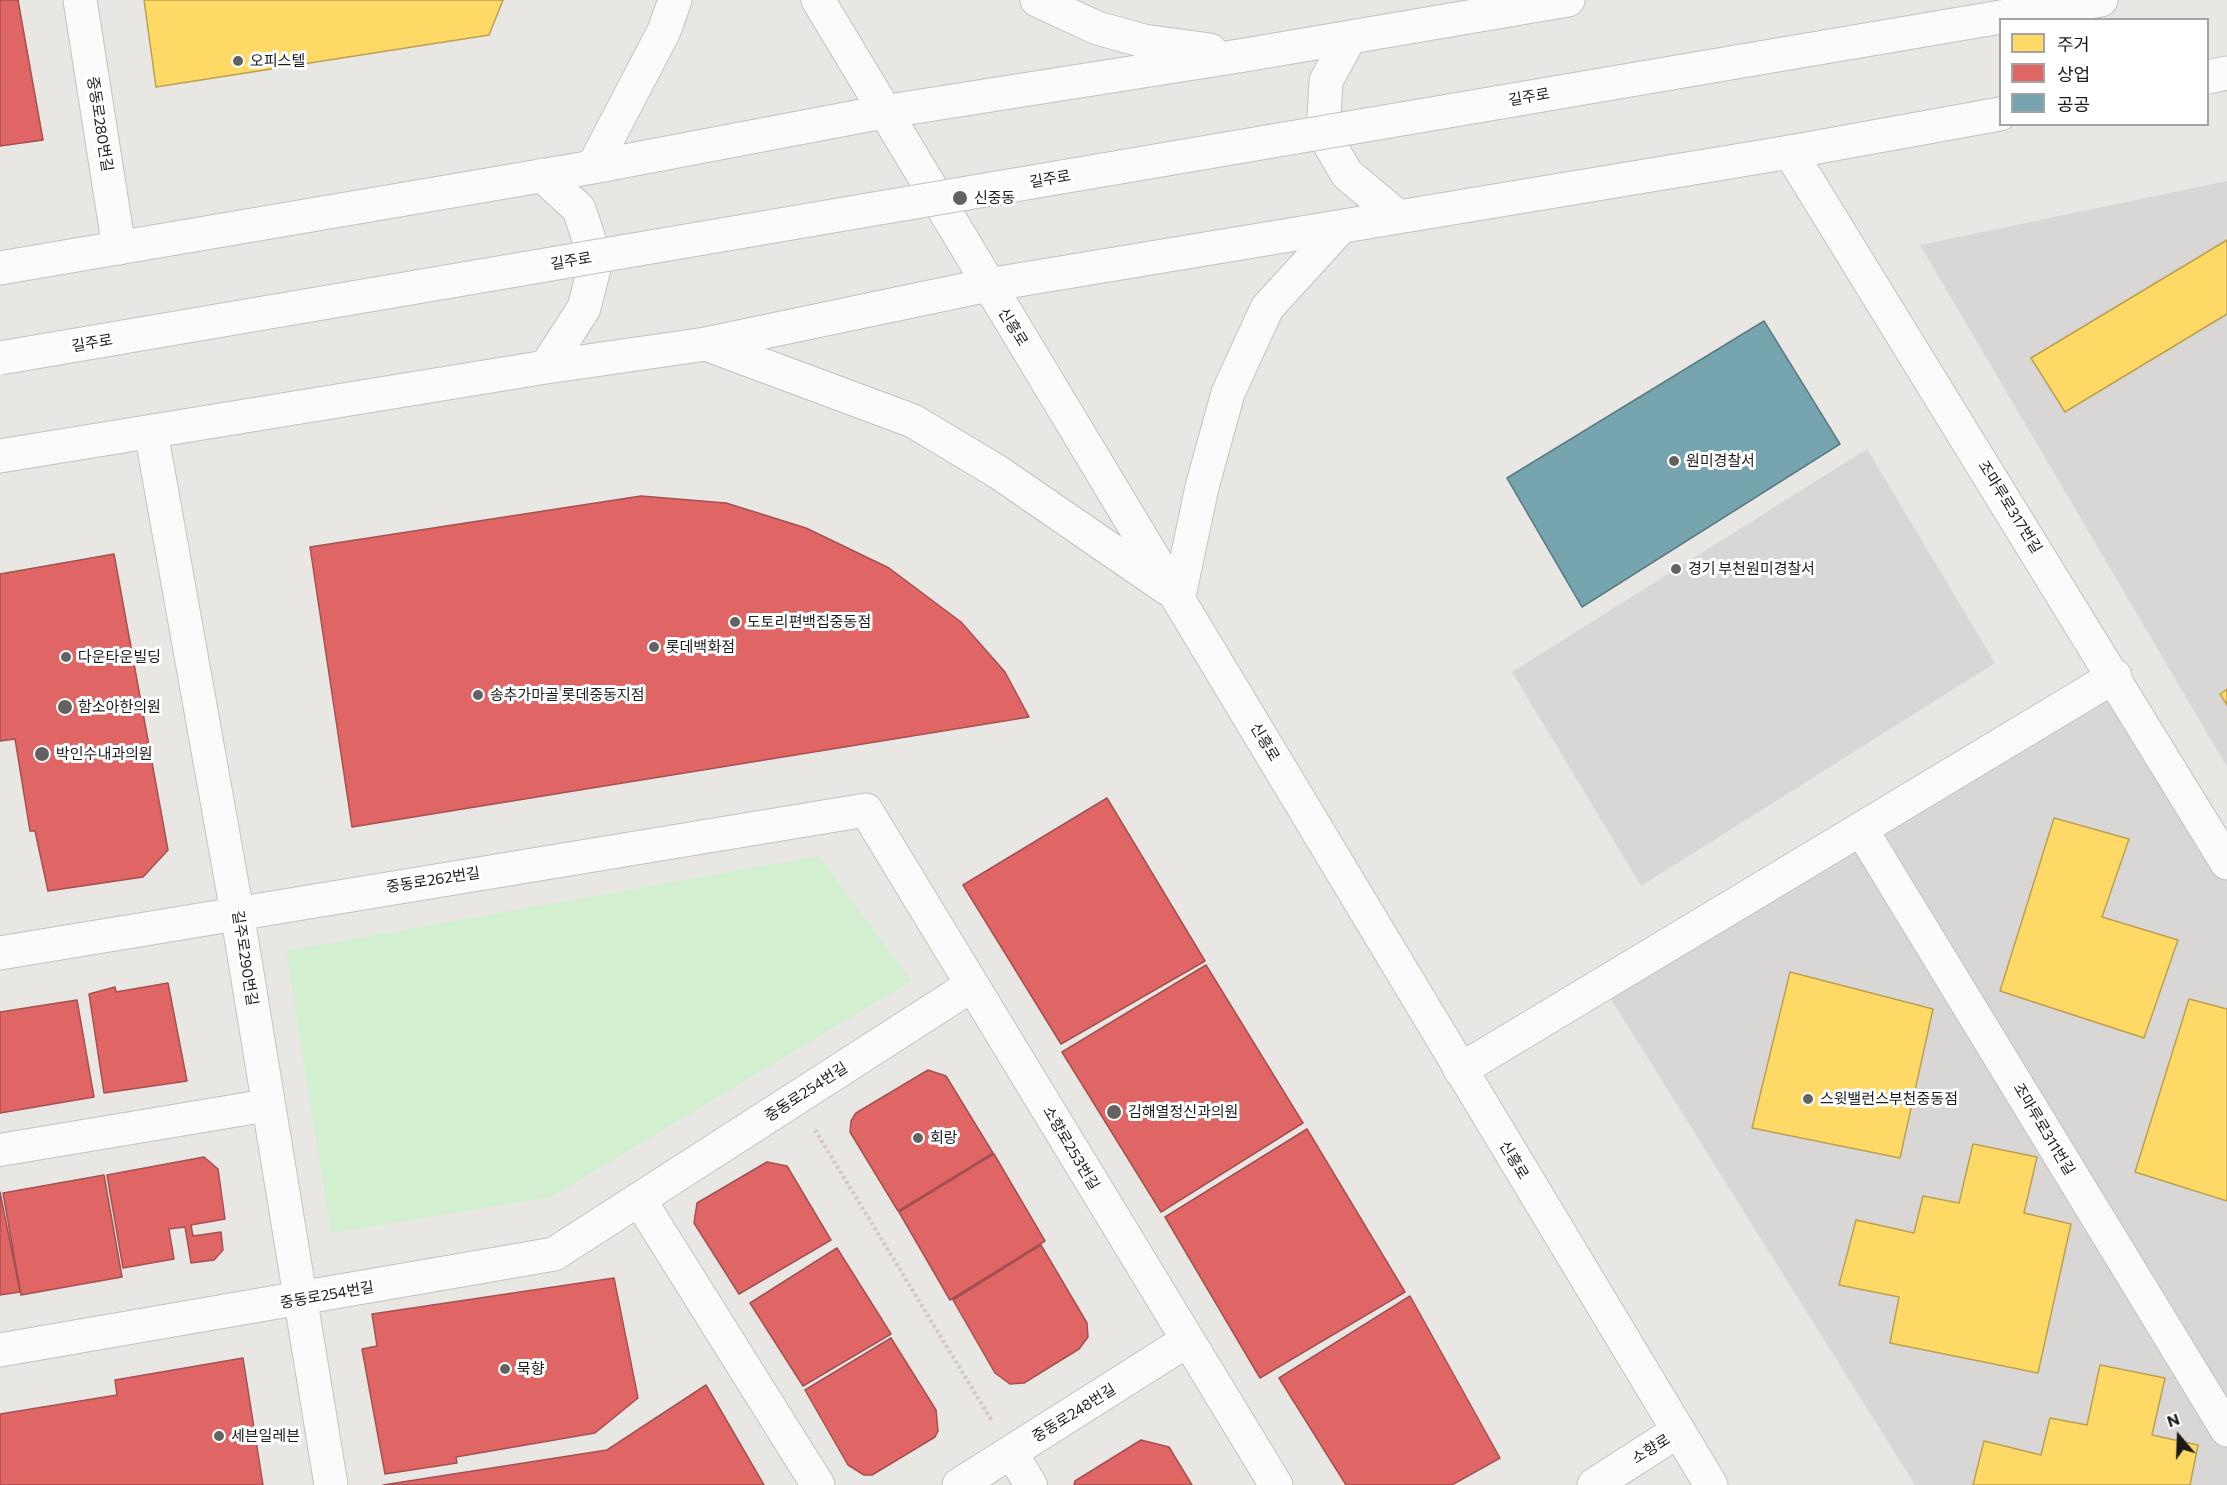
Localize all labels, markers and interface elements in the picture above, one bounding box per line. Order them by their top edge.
legend [1999,18,2209,126]
text: 주거 [2057,33,2090,55]
place label: 오피스텔 [250,52,305,70]
marker: 오피스텔 [231,54,245,68]
text: 상업 [2057,63,2090,85]
street label: 중동로280번길 [84,75,116,173]
street label: 길주로 [1507,85,1551,109]
text: 공공 [2057,93,2090,115]
street label: 길주로 [1028,167,1072,191]
marker: 신중동 [951,189,969,207]
place label: 신중동 [974,189,1015,207]
street label: 길주로 [549,249,593,273]
street label: 신흥로 [994,305,1032,349]
street label: 길주로 [70,331,114,355]
place label: 원미경찰서 [1686,452,1755,470]
marker: 원미경찰서 [1667,454,1681,468]
street label: 조마루로317번길 [1974,457,2046,557]
place label: 경기 부천원미경찰서 [1688,560,1815,578]
marker: 경기 부천원미경찰서 [1669,562,1683,576]
place label: 도토리편백집중동점 [747,613,871,631]
marker: 도토리편백집중동점 [728,615,742,629]
place label: 롯데백화점 [666,638,735,656]
marker: 롯데백화점 [647,640,661,654]
place label: 다운타운빌딩 [78,648,161,666]
marker: 다운타운빌딩 [59,650,73,664]
place label: 송추가마골 롯데중동지점 [490,686,645,704]
marker: 송추가마골 롯데중동지점 [471,688,485,702]
marker: 함소아한의원 [56,698,74,716]
place label: 함소아한의원 [78,698,161,716]
street label: 신흥로 [1247,720,1283,764]
marker: 박인수내과의원 [33,745,51,763]
place label: 박인수내과의원 [56,745,153,763]
street label: 중동로262번길 [385,864,481,896]
street label: 길주로290번길 [229,909,261,1007]
street label: 중동로254번길 [761,1059,851,1125]
street label: 조마루로311번길 [2009,1080,2079,1178]
place label: 스윗밸런스부천중동점 [1820,1090,1958,1108]
marker: 스윗밸런스부천중동점 [1801,1092,1815,1106]
street label: 소향로253번길 [1039,1103,1103,1193]
marker: 김해열정신과의원 [1105,1103,1123,1121]
place label: 김해열정신과의원 [1128,1103,1238,1121]
place label: 회랑 [930,1129,958,1147]
marker: 회랑 [911,1131,925,1145]
street label: 신흥로 [1496,1138,1532,1182]
street label: 중동로254번길 [279,1278,375,1312]
place label: 묵향 [517,1360,545,1378]
marker: 묵향 [498,1362,512,1376]
street label: 중동로248번길 [1029,1380,1119,1446]
north arrow [2149,1407,2209,1467]
text: N [2164,1409,2182,1430]
place label: 세븐일레븐 [231,1427,300,1445]
marker: 세븐일레븐 [212,1429,226,1443]
street label: 소향로 [1629,1430,1673,1468]

